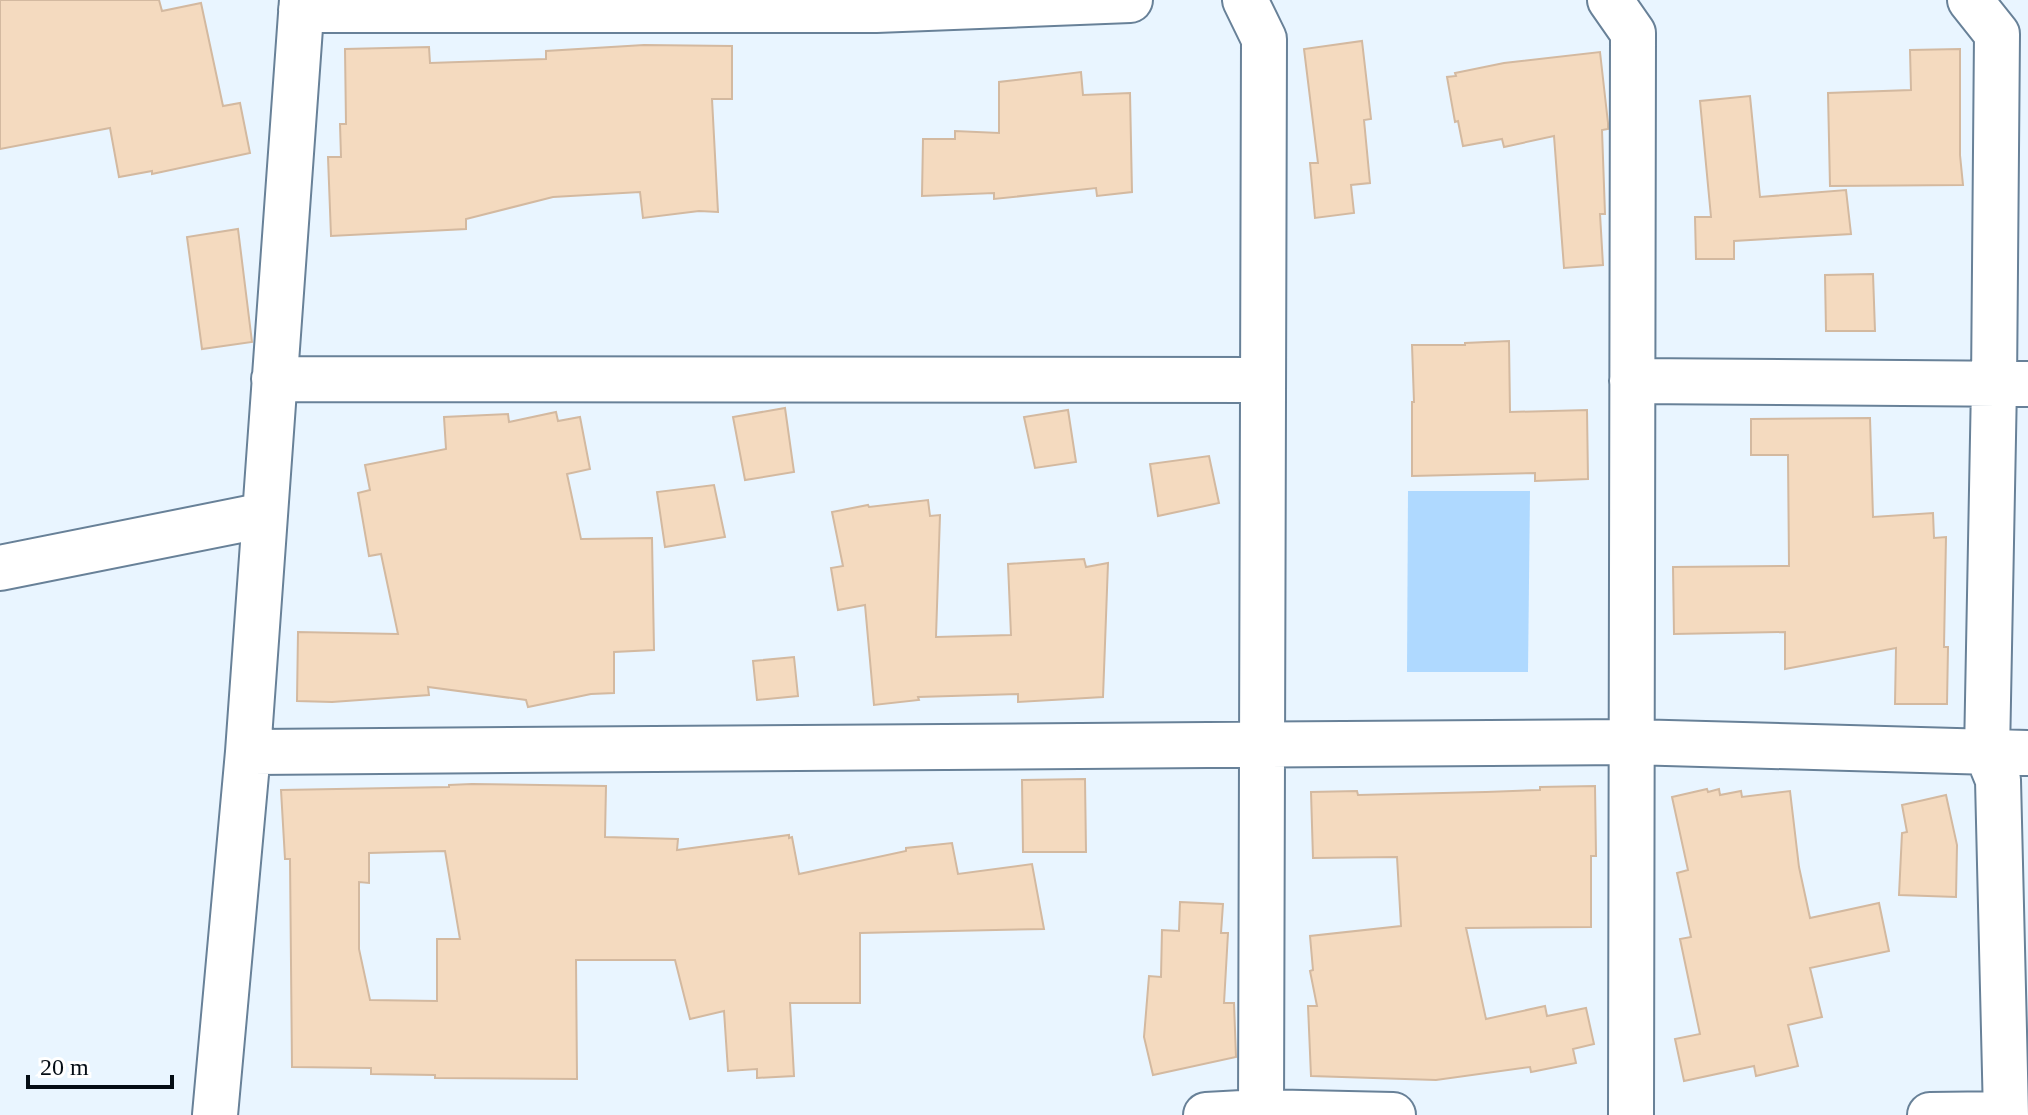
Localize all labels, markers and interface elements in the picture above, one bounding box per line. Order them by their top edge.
scale bar [28,1039,172,1089]
text: 20 m [40,1054,89,1080]

